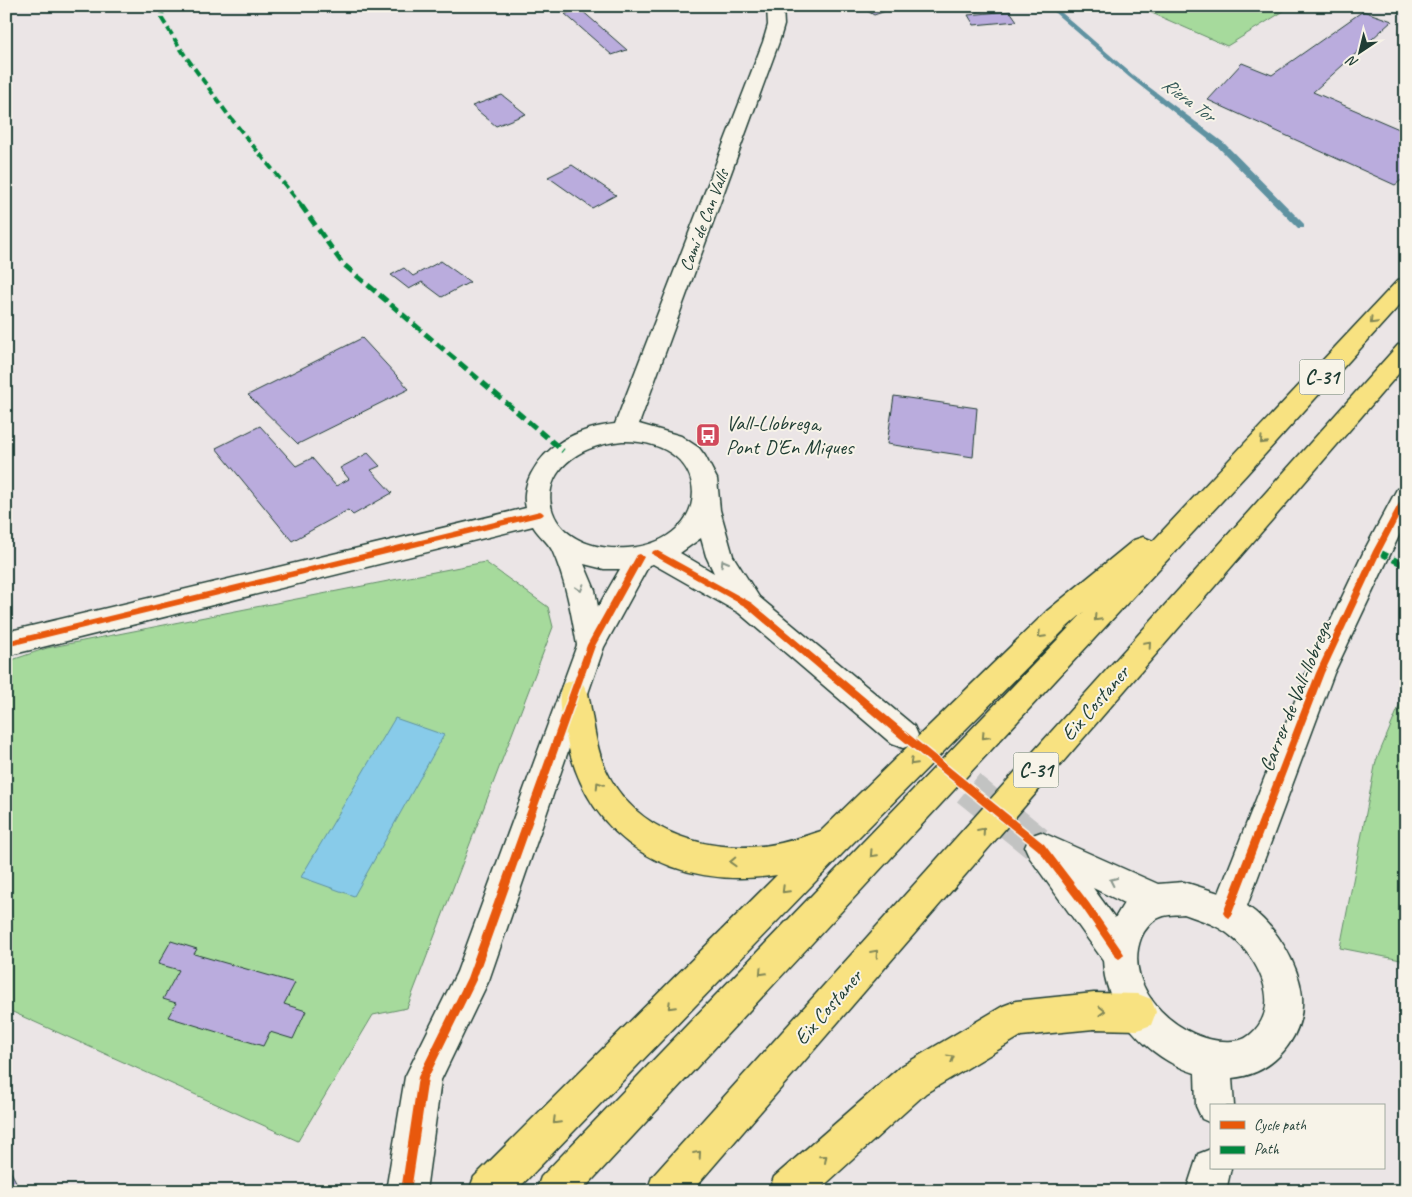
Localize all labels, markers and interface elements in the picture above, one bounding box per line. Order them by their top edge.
north arrow [1334,28,1384,78]
text: N [1342,51,1361,72]
water label: Riera Tor [1157,72,1222,129]
street label: Camí de Can Valls [674,164,734,274]
one-way arrow [1370,316,1379,325]
road number: C-31 [1300,360,1344,394]
place label: Vall-Llobrega, Pont D'En Miques [726,410,855,460]
bus stop icon: Vall-Llobrega, Pont D'En Miques [695,422,721,448]
one-way arrow [1260,436,1269,445]
one-way arrow [721,559,731,568]
one-way arrow [574,584,584,592]
one-way arrow [1094,612,1103,621]
street label: Carrer de Vall-llobrega [1253,615,1338,775]
one-way arrow [1037,629,1046,638]
one-way arrow [1142,640,1151,649]
street label: Eix Costaner [1055,659,1136,746]
one-way arrow [982,730,991,739]
road number: C-31 [1014,752,1058,788]
one-way arrow [910,756,919,765]
one-way arrow [595,782,605,791]
one-way arrow [977,828,986,837]
one-way arrow [870,848,879,857]
one-way arrow [729,856,737,867]
one-way arrow [1109,877,1118,887]
one-way arrow [782,884,791,893]
one-way arrow [869,950,878,959]
street label: Eix Costaner [788,963,869,1050]
one-way arrow [759,966,768,975]
one-way arrow [667,1000,676,1009]
one-way arrow [1099,1006,1107,1017]
one-way arrow [946,1054,955,1064]
legend [1210,1104,1384,1170]
one-way arrow [553,1115,562,1124]
text: Cycle path [1254,1116,1306,1135]
text: Path [1254,1140,1280,1159]
one-way arrow [693,1151,702,1160]
one-way arrow [818,1155,827,1164]

